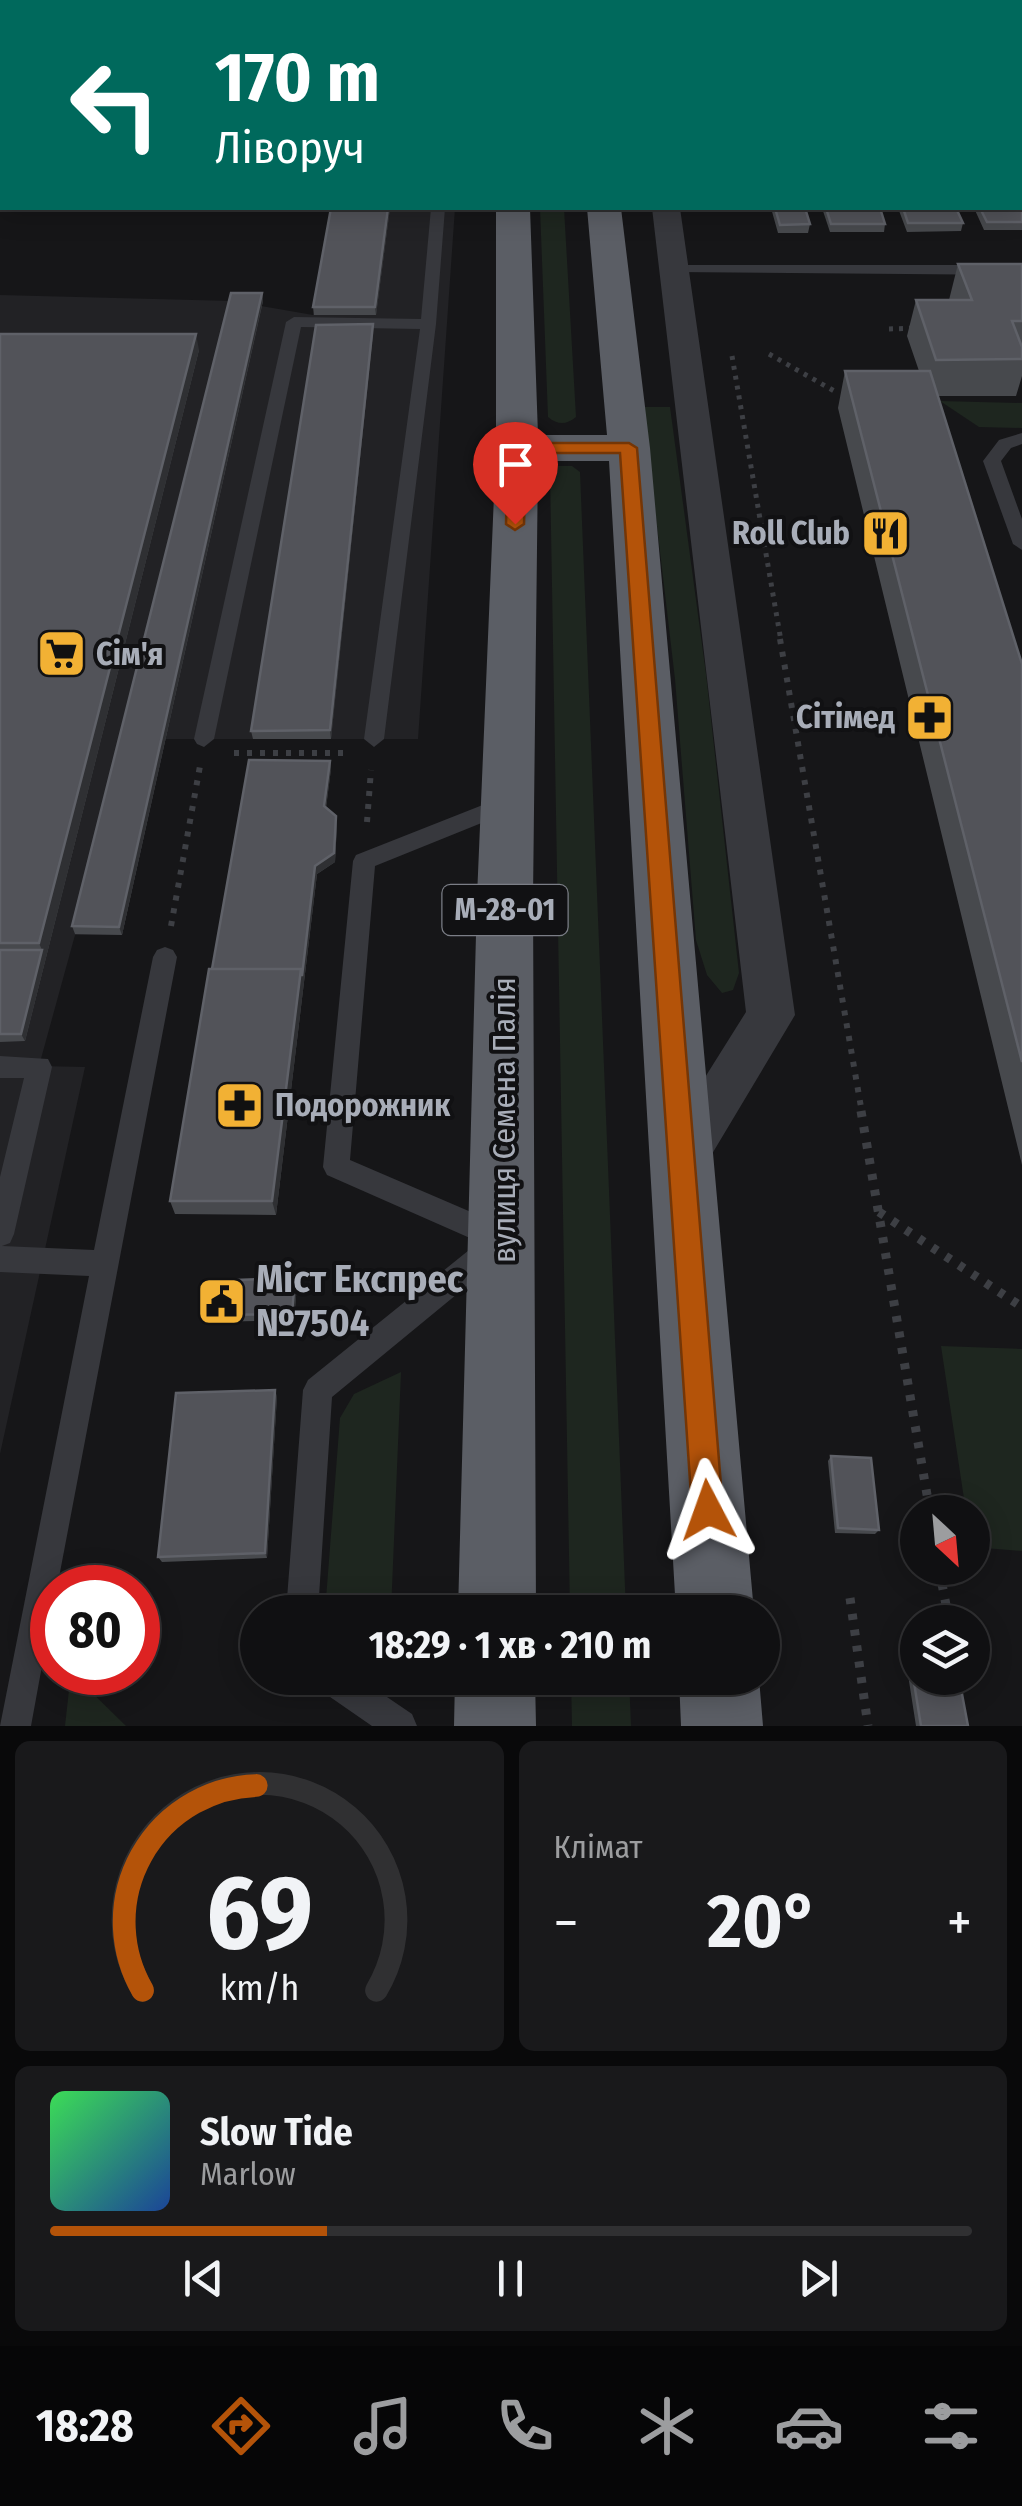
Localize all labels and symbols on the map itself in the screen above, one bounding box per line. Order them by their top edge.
pin [473,422,558,525]
restaurant icon: Roll Club [859,507,911,559]
place label: Roll Club [732,514,850,552]
supermarket icon: Сім'я [35,628,87,680]
place label: Сім'я [96,635,163,673]
pharmacy icon: Сітімед [904,691,956,743]
place label: Сітімед [796,698,895,736]
road number: М-28-01 [442,885,568,935]
street label: вулиця Семена Палія [485,977,523,1263]
pharmacy icon: Подорожник [214,1079,266,1131]
place label: Подорожник [275,1086,451,1124]
place label: Міст Експрес №7504 [256,1256,464,1346]
public building icon: Міст Експрес №7504 [195,1275,247,1327]
position arrow [656,1458,760,1562]
north arrow [900,1495,990,1585]
speed limit sign: 80 [30,1565,160,1695]

